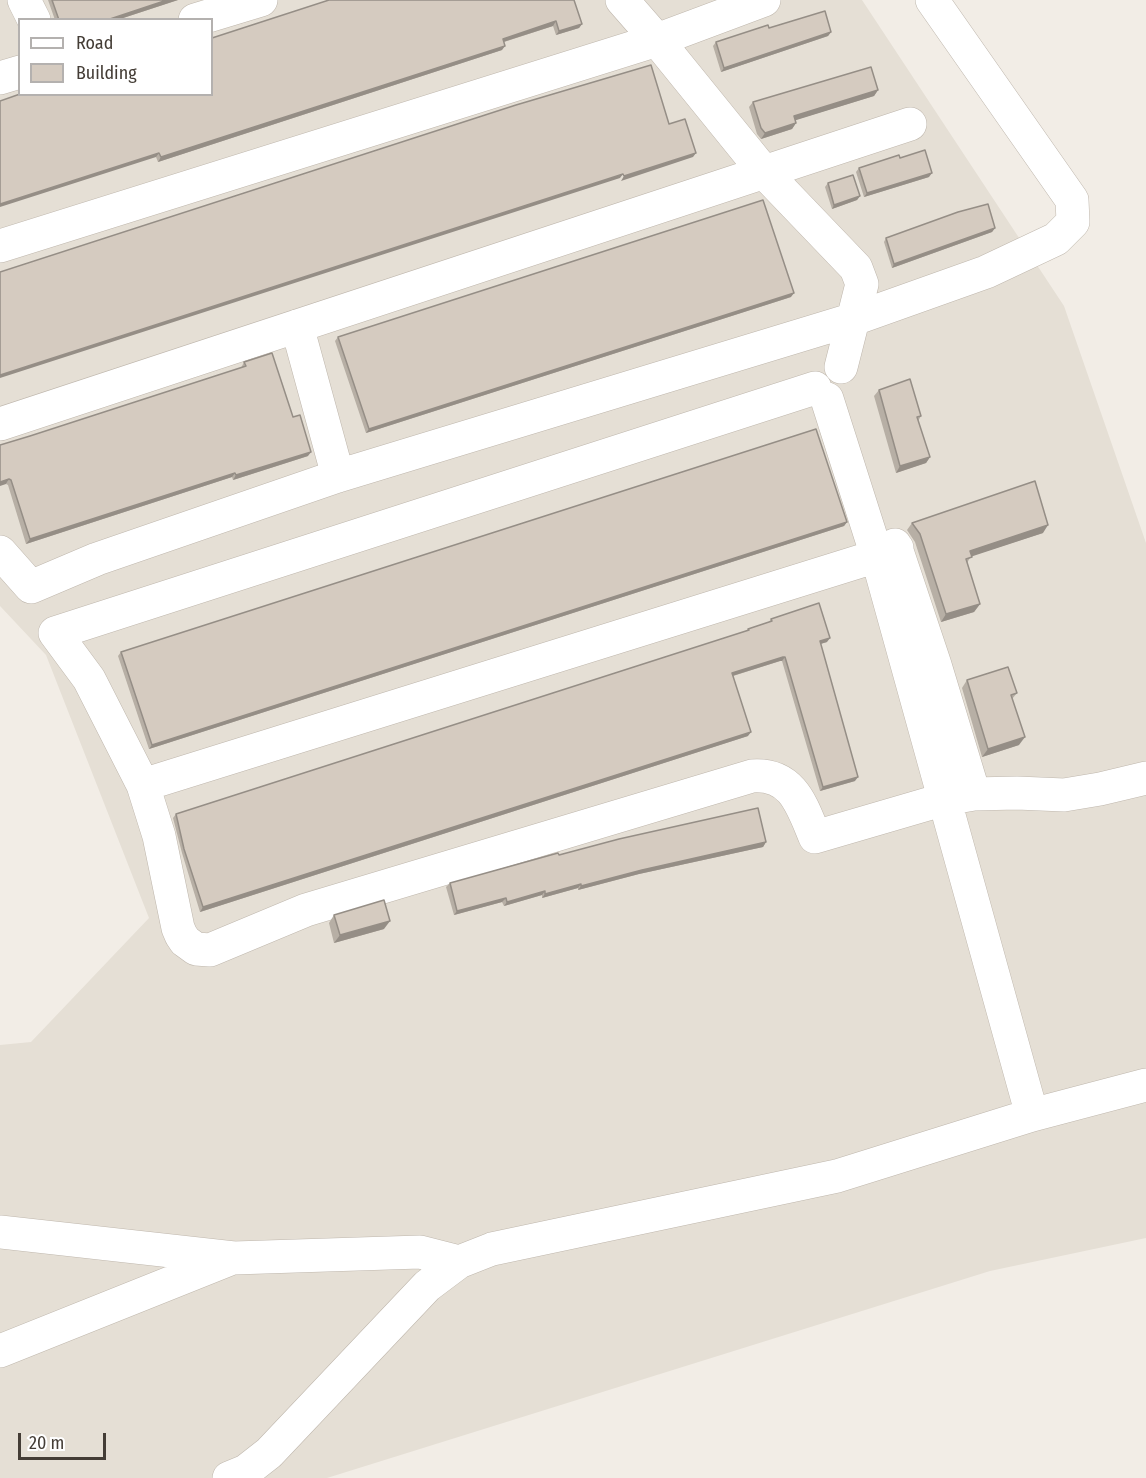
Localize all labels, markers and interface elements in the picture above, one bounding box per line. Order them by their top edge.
legend [18,18,213,96]
text: Road [76,32,113,54]
text: Building [76,62,137,84]
scale bar [21,1421,110,1459]
text: 20 m [29,1432,64,1454]

